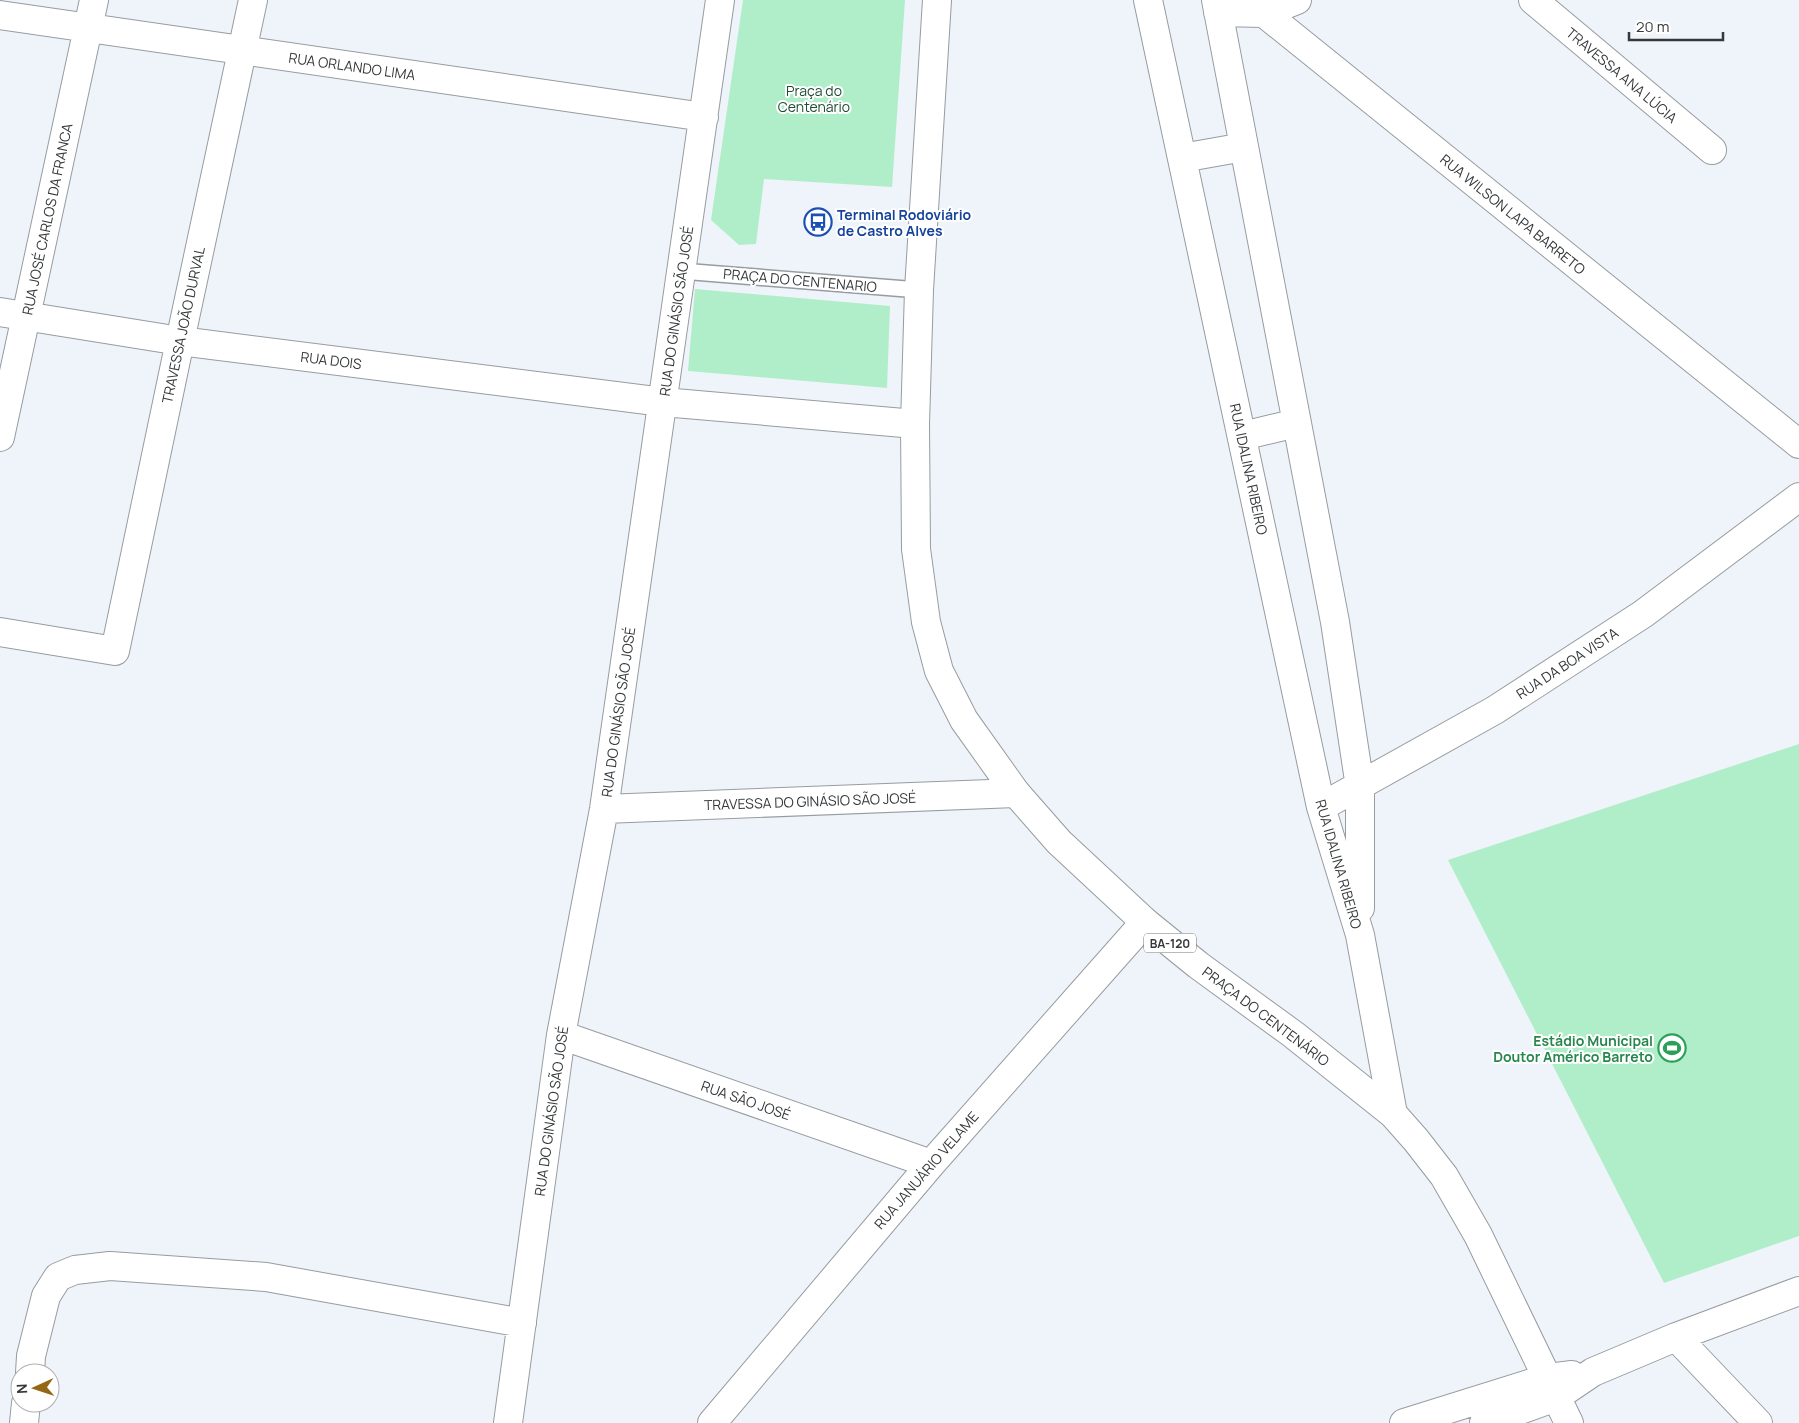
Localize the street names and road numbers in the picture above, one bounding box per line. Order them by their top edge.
street label: TRAVESSA ANA LÚCIA [1562,23,1682,127]
street label: RUA ORLANDO LIMA [287,48,417,84]
street label: RUA JOSÉ CARLOS DA FRANCA [17,121,77,317]
street label: RUA WILSON LAPA BARRETO [1436,149,1590,279]
street label: RUA DO GINÁSIO SÃO JOSÉ [655,225,697,397]
street label: TRAVESSA JOÃO DURVAL [157,245,209,405]
street label: PRAÇA DO CENTENARIO [722,264,878,296]
street label: RUA DOIS [299,347,363,373]
street label: RUA IDALINA RIBEIRO [1226,402,1272,536]
street label: RUA DA BOA VISTA [1512,623,1622,703]
street label: RUA DO GINÁSIO SÃO JOSÉ [597,626,639,798]
street label: TRAVESSA DO GINÁSIO SÃO JOSÉ [704,788,916,814]
street label: RUA IDALINA RIBEIRO [1311,797,1367,931]
road number: BA-120 [1144,934,1196,952]
street label: PRAÇA DO CENTENÁRIO [1199,962,1333,1070]
street label: RUA DO GINÁSIO SÃO JOSÉ [530,1025,572,1197]
street label: RUA SÃO JOSÉ [699,1076,793,1124]
street label: RUA JANUÁRIO VELAME [870,1107,982,1233]

